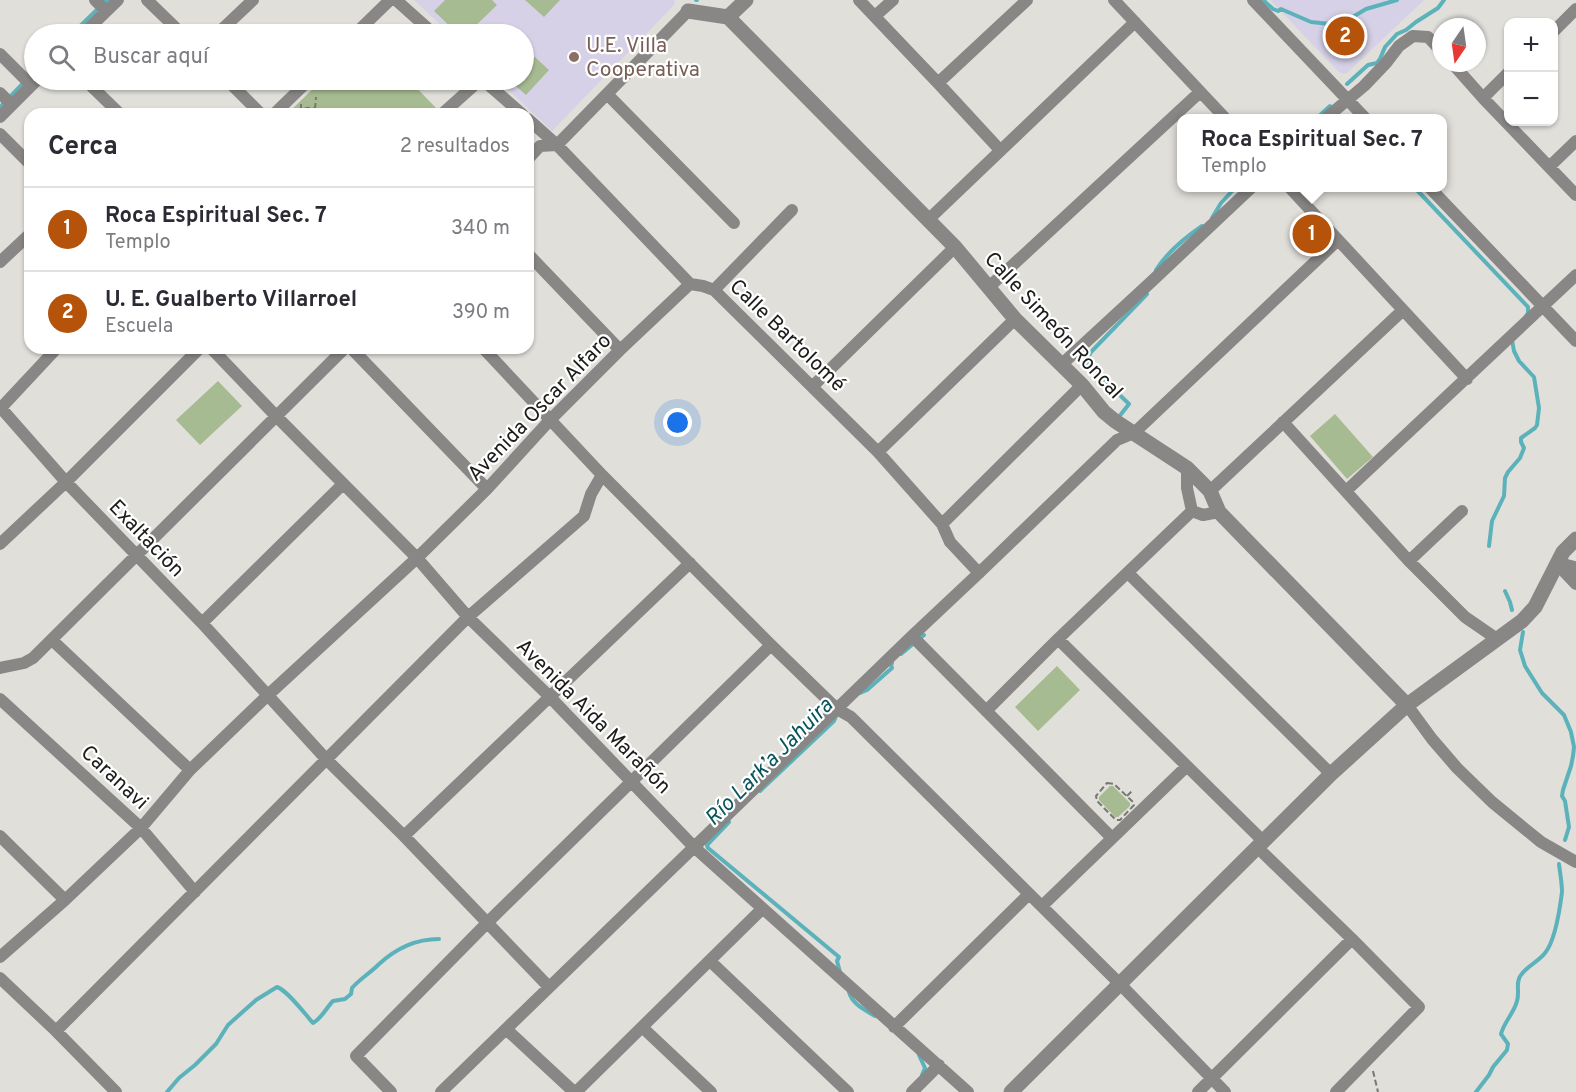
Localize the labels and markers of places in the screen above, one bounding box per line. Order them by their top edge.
pin: 2 [1326,14,1364,58]
place label: U.E. Villa Cooperativa [586,33,700,84]
marker: U.E. Villa Cooperativa [567,50,581,64]
pin: 1 [1292,212,1332,256]

